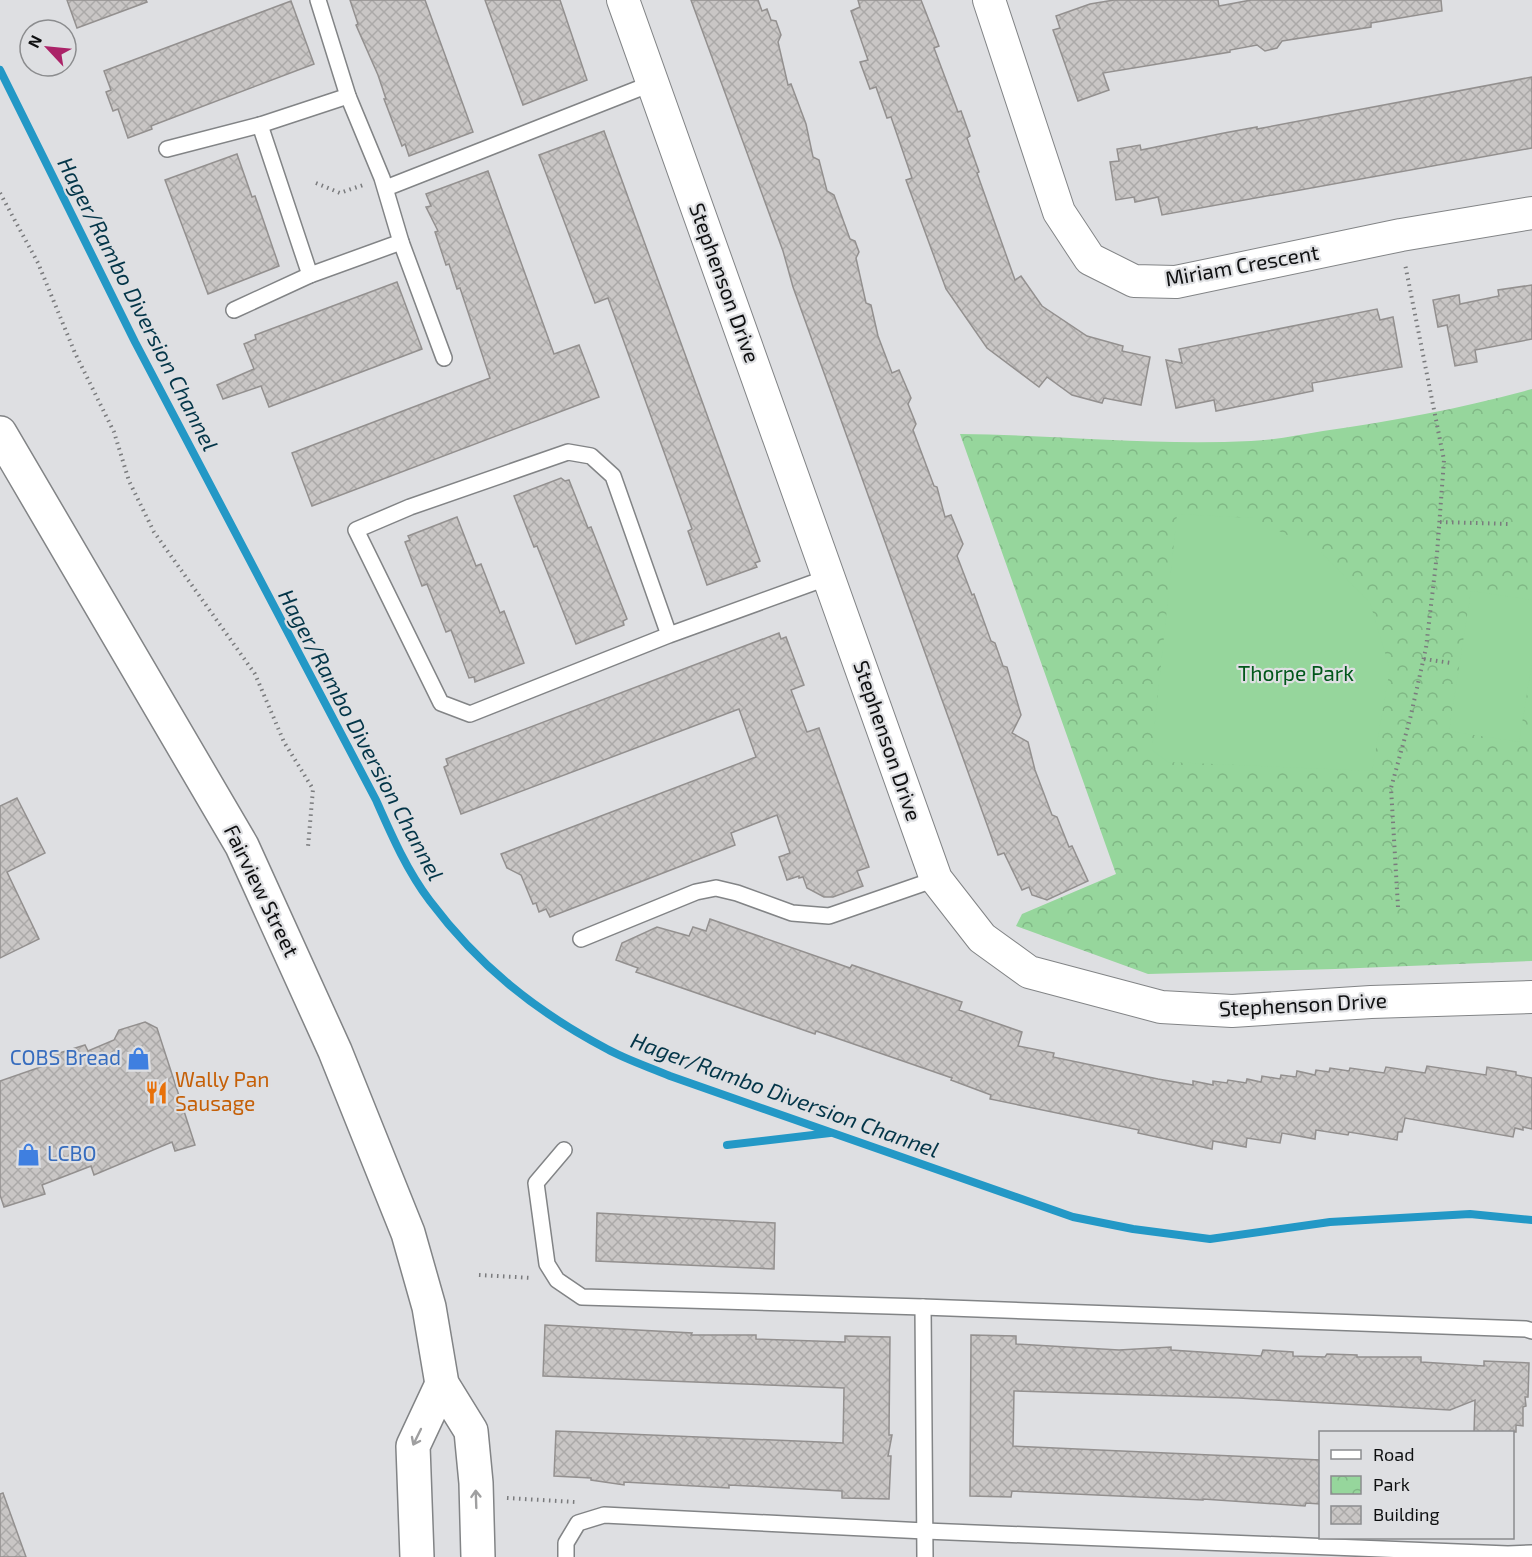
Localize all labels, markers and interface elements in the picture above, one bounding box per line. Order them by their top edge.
north arrow [18,18,78,78]
text: N [23,32,45,51]
water label: Hager/Rambo Diversion Channel [53,152,225,455]
street label: Stephenson Drive [685,199,766,366]
street label: Miriam Crescent [1163,239,1320,290]
water label: Hager/Rambo Diversion Channel [274,584,450,885]
street label: Stephenson Drive [849,657,928,824]
park label: Thorpe Park [1238,660,1354,685]
street label: Fairview Street [220,820,305,960]
street label: Stephenson Drive [1218,987,1388,1020]
water label: Hager/Rambo Diversion Channel [628,1026,943,1162]
place label: COBS Bread [10,1044,121,1069]
shop icon: COBS Bread [126,1045,152,1071]
place label: Wally Pan Sausage [175,1066,270,1115]
restaurant icon: Wally Pan Sausage [144,1079,170,1105]
place label: LCBO [47,1140,96,1165]
shop icon: LCBO [16,1141,42,1167]
one-way arrow [411,1427,423,1445]
legend [1319,1431,1514,1539]
text: Road [1373,1443,1414,1465]
text: Park [1373,1473,1410,1495]
one-way arrow [471,1489,482,1509]
text: Building [1373,1503,1440,1525]

